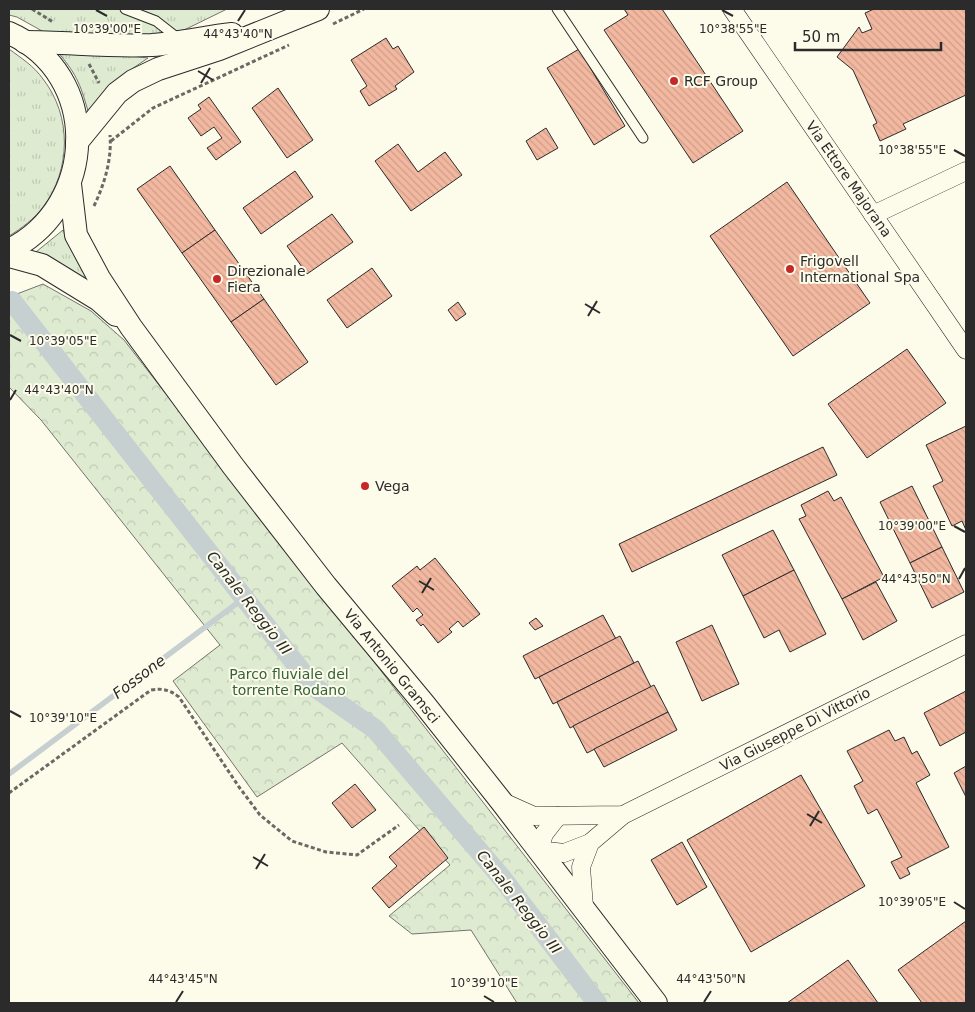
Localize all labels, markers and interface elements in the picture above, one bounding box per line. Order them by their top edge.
scale bar [795,20,941,52]
text: 10°39'00"E [73,22,141,36]
text: 10°38'55"E [699,22,767,36]
text: 44°43'40"N [203,27,273,41]
text: 50 m [802,28,840,46]
place label: RCF Group [684,73,758,89]
marker: RCF Group [668,75,680,87]
street label: Via Ettore Majorana [803,118,895,240]
text: 10°38'55"E [878,143,946,157]
place label: Frigovell International Spa [800,253,920,285]
place label: Direzionale Fiera [227,263,306,295]
marker: Frigovell International Spa [784,263,796,275]
marker: Direzionale Fiera [211,273,223,285]
text: 10°39'05"E [29,334,97,348]
text: 44°43'40"N [24,383,94,397]
place label: Vega [375,478,410,494]
marker: Vega [359,480,371,492]
text: 10°39'00"E [878,519,946,533]
water label: Canale Reggio III [203,548,295,659]
text: 44°43'50"N [881,572,951,586]
street label: Via Antonio Gramsci [341,606,443,726]
water label: Fossone [109,651,169,703]
park label: Parco fluviale del torrente Rodano [229,666,349,698]
street label: Via Giuseppe Di Vittorio [717,684,873,774]
text: 10°39'10"E [29,711,97,725]
water label: Canale Reggio III [473,847,565,958]
text: 10°39'05"E [878,895,946,909]
text: 44°43'45"N [148,972,218,986]
text: 44°43'50"N [676,972,746,986]
text: 10°39'10"E [450,976,518,990]

